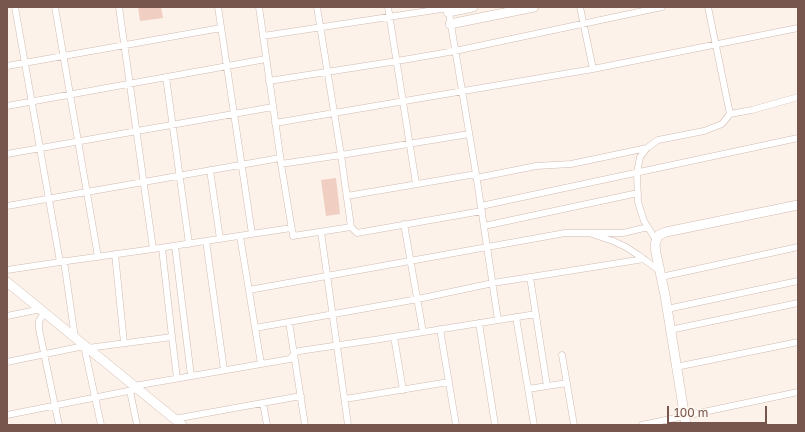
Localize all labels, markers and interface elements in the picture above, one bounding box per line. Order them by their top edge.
scale bar [669,398,769,424]
text: 100 m [674,405,708,420]

